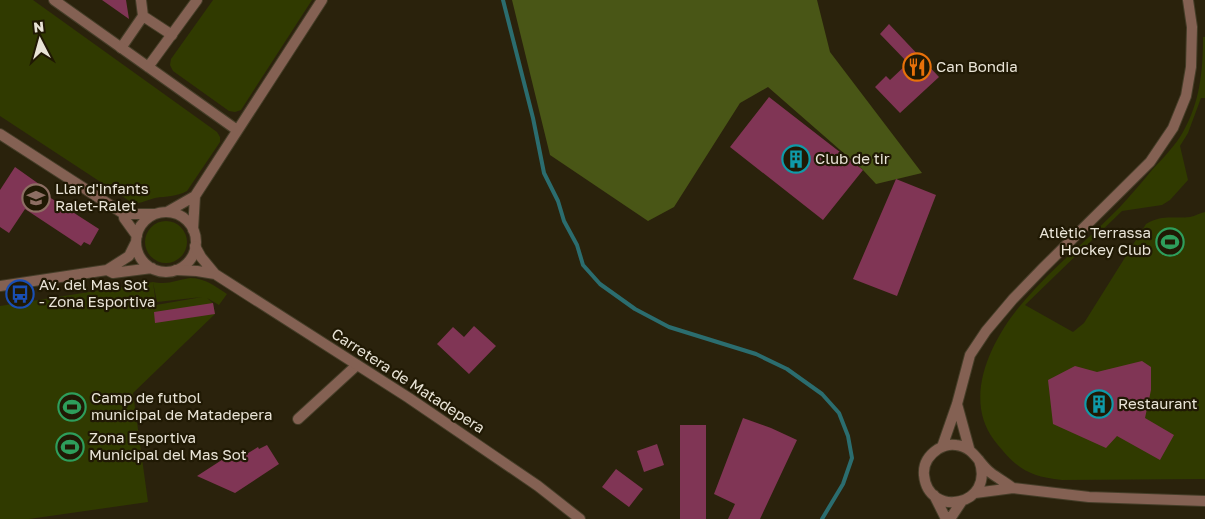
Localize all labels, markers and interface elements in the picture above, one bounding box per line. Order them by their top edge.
north arrow [15,15,65,65]
text: N [32,18,45,36]
restaurant icon: Can Bondia [902,52,932,82]
place label: Can Bondia [936,57,1018,75]
building icon: Club de tir [781,144,811,174]
place label: Club de tir [815,149,890,167]
place label: Llar d'infants Ralet-Ralet [55,179,149,214]
school or university icon: Llar d'infants Ralet-Ralet [21,183,51,213]
place label: Atlètic Terrassa Hockey Club [1039,223,1151,258]
sports icon: Atlètic Terrassa Hockey Club [1155,227,1185,257]
place label: Av. del Mas Sot - Zona Esportiva [39,275,156,310]
bus stop icon: Av. del Mas Sot - Zona Esportiva [5,279,35,309]
street label: Carretera de Matadepera [329,324,488,436]
place label: Camp de futbol municipal de Matadepera [91,388,272,423]
building icon: Restaurant [1084,389,1114,419]
sports icon: Camp de futbol municipal de Matadepera [57,392,87,422]
place label: Restaurant [1118,394,1198,412]
place label: Zona Esportiva Municipal del Mas Sot [89,428,247,463]
sports icon: Zona Esportiva Municipal del Mas Sot [55,432,85,462]

